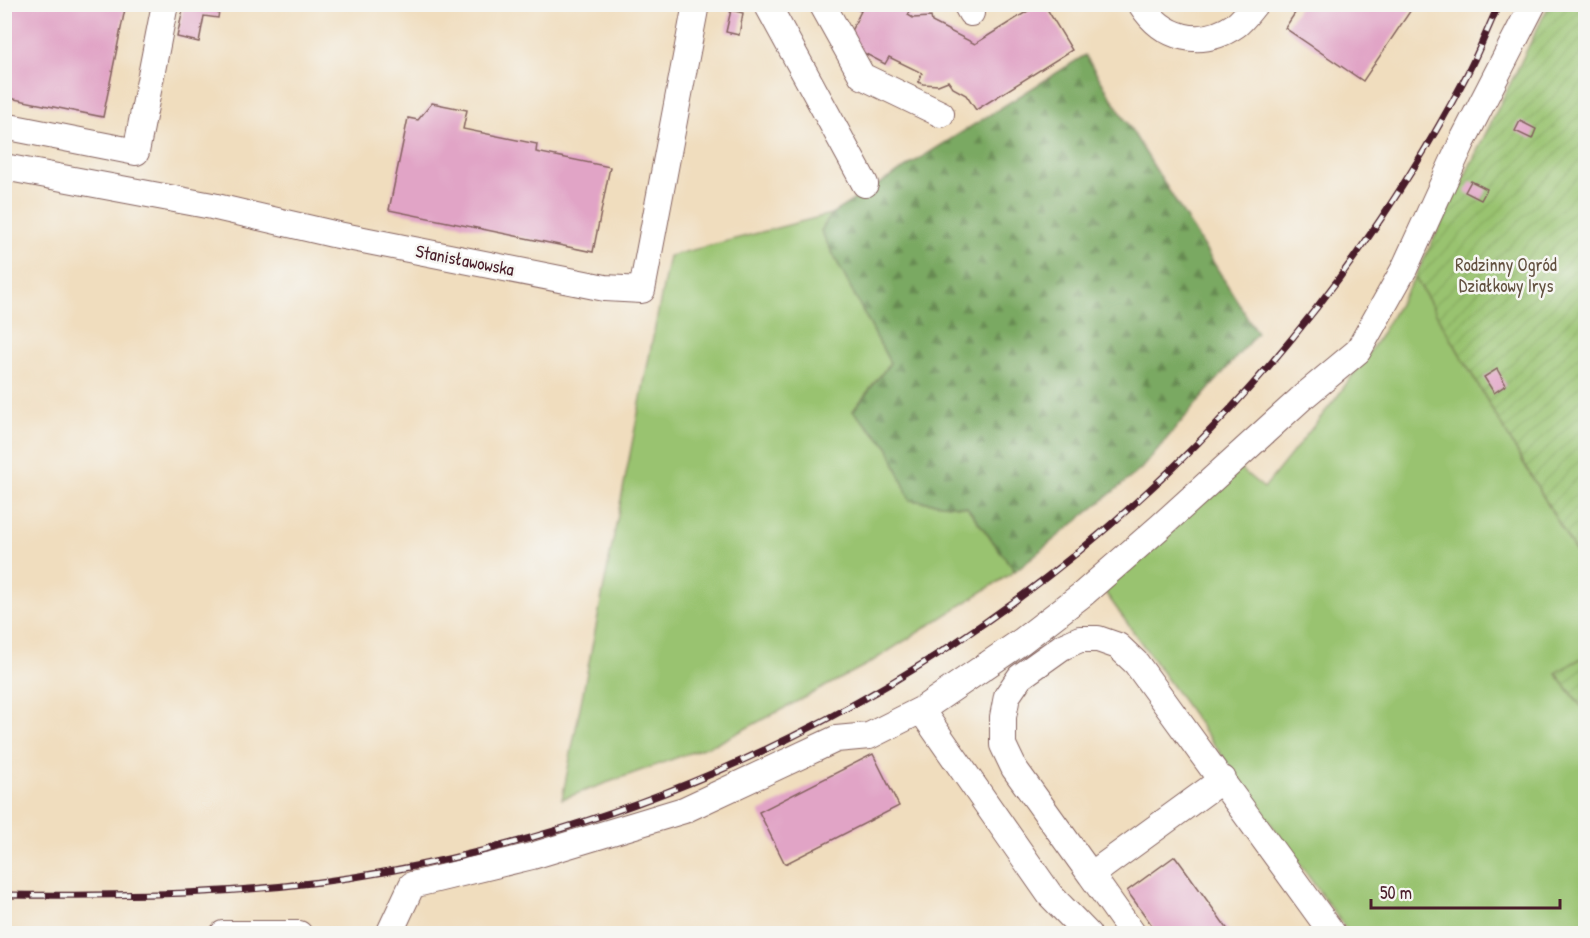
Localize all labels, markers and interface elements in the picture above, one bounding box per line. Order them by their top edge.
street label: Stanisławowska [414,238,516,282]
park label: Rodzinny Ogród Działkowy Irys [1455,252,1557,298]
scale bar [1371,872,1560,910]
text: 50 m [1380,880,1412,905]

